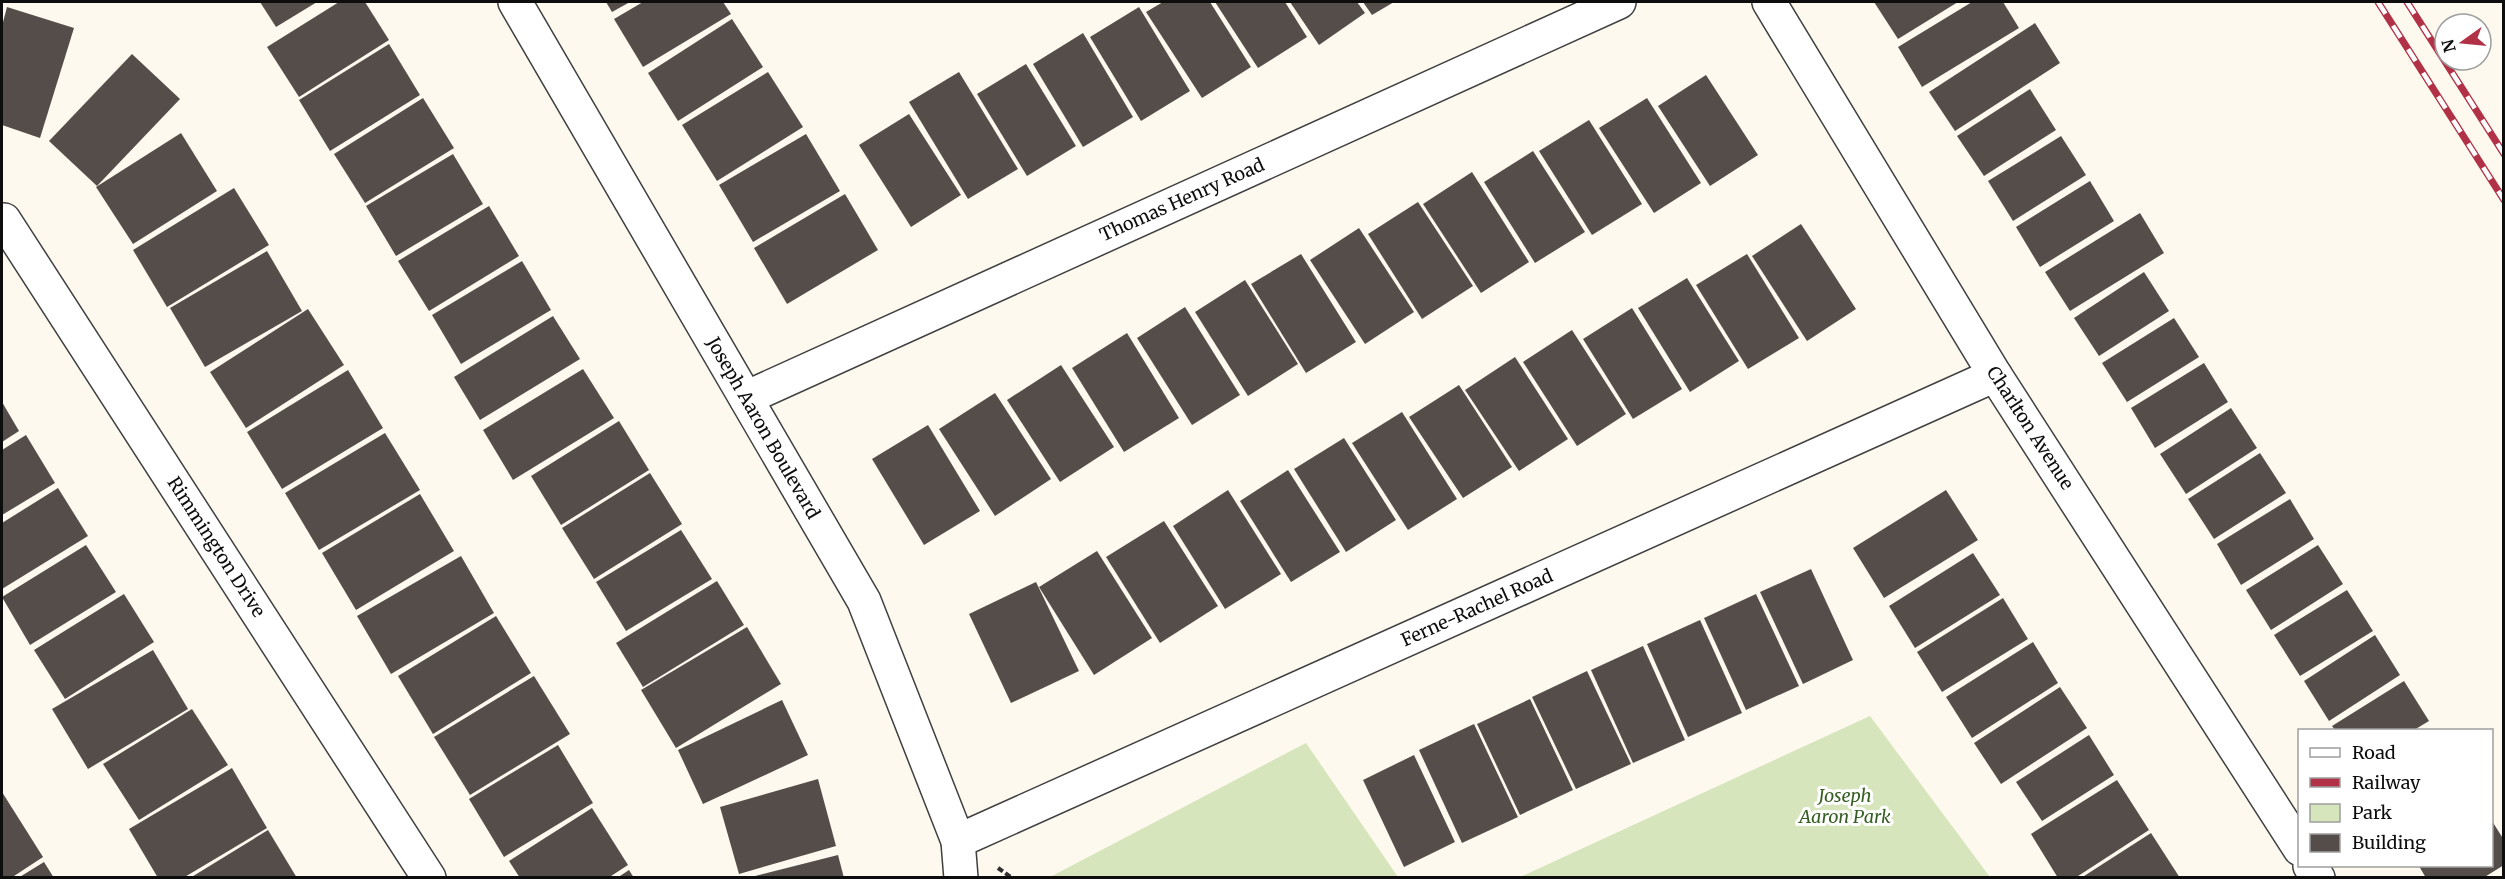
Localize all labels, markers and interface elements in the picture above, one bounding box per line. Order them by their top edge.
north arrow [2433,12,2493,72]
text: N [2437,37,2460,55]
street label: Thomas Henry Road [1096,153,1268,246]
street label: Joseph Aaron Boulevard [701,332,825,523]
street label: Charlton Avenue [1982,362,2079,494]
street label: Rimmington Drive [162,472,270,621]
street label: Ferne-Rachel Road [1397,564,1556,651]
legend [2298,729,2493,867]
text: Road [2352,741,2396,764]
text: Railway [2352,771,2421,794]
park label: Joseph Aaron Park [1797,784,1891,828]
text: Park [2352,801,2393,824]
text: Building [2352,831,2426,854]

